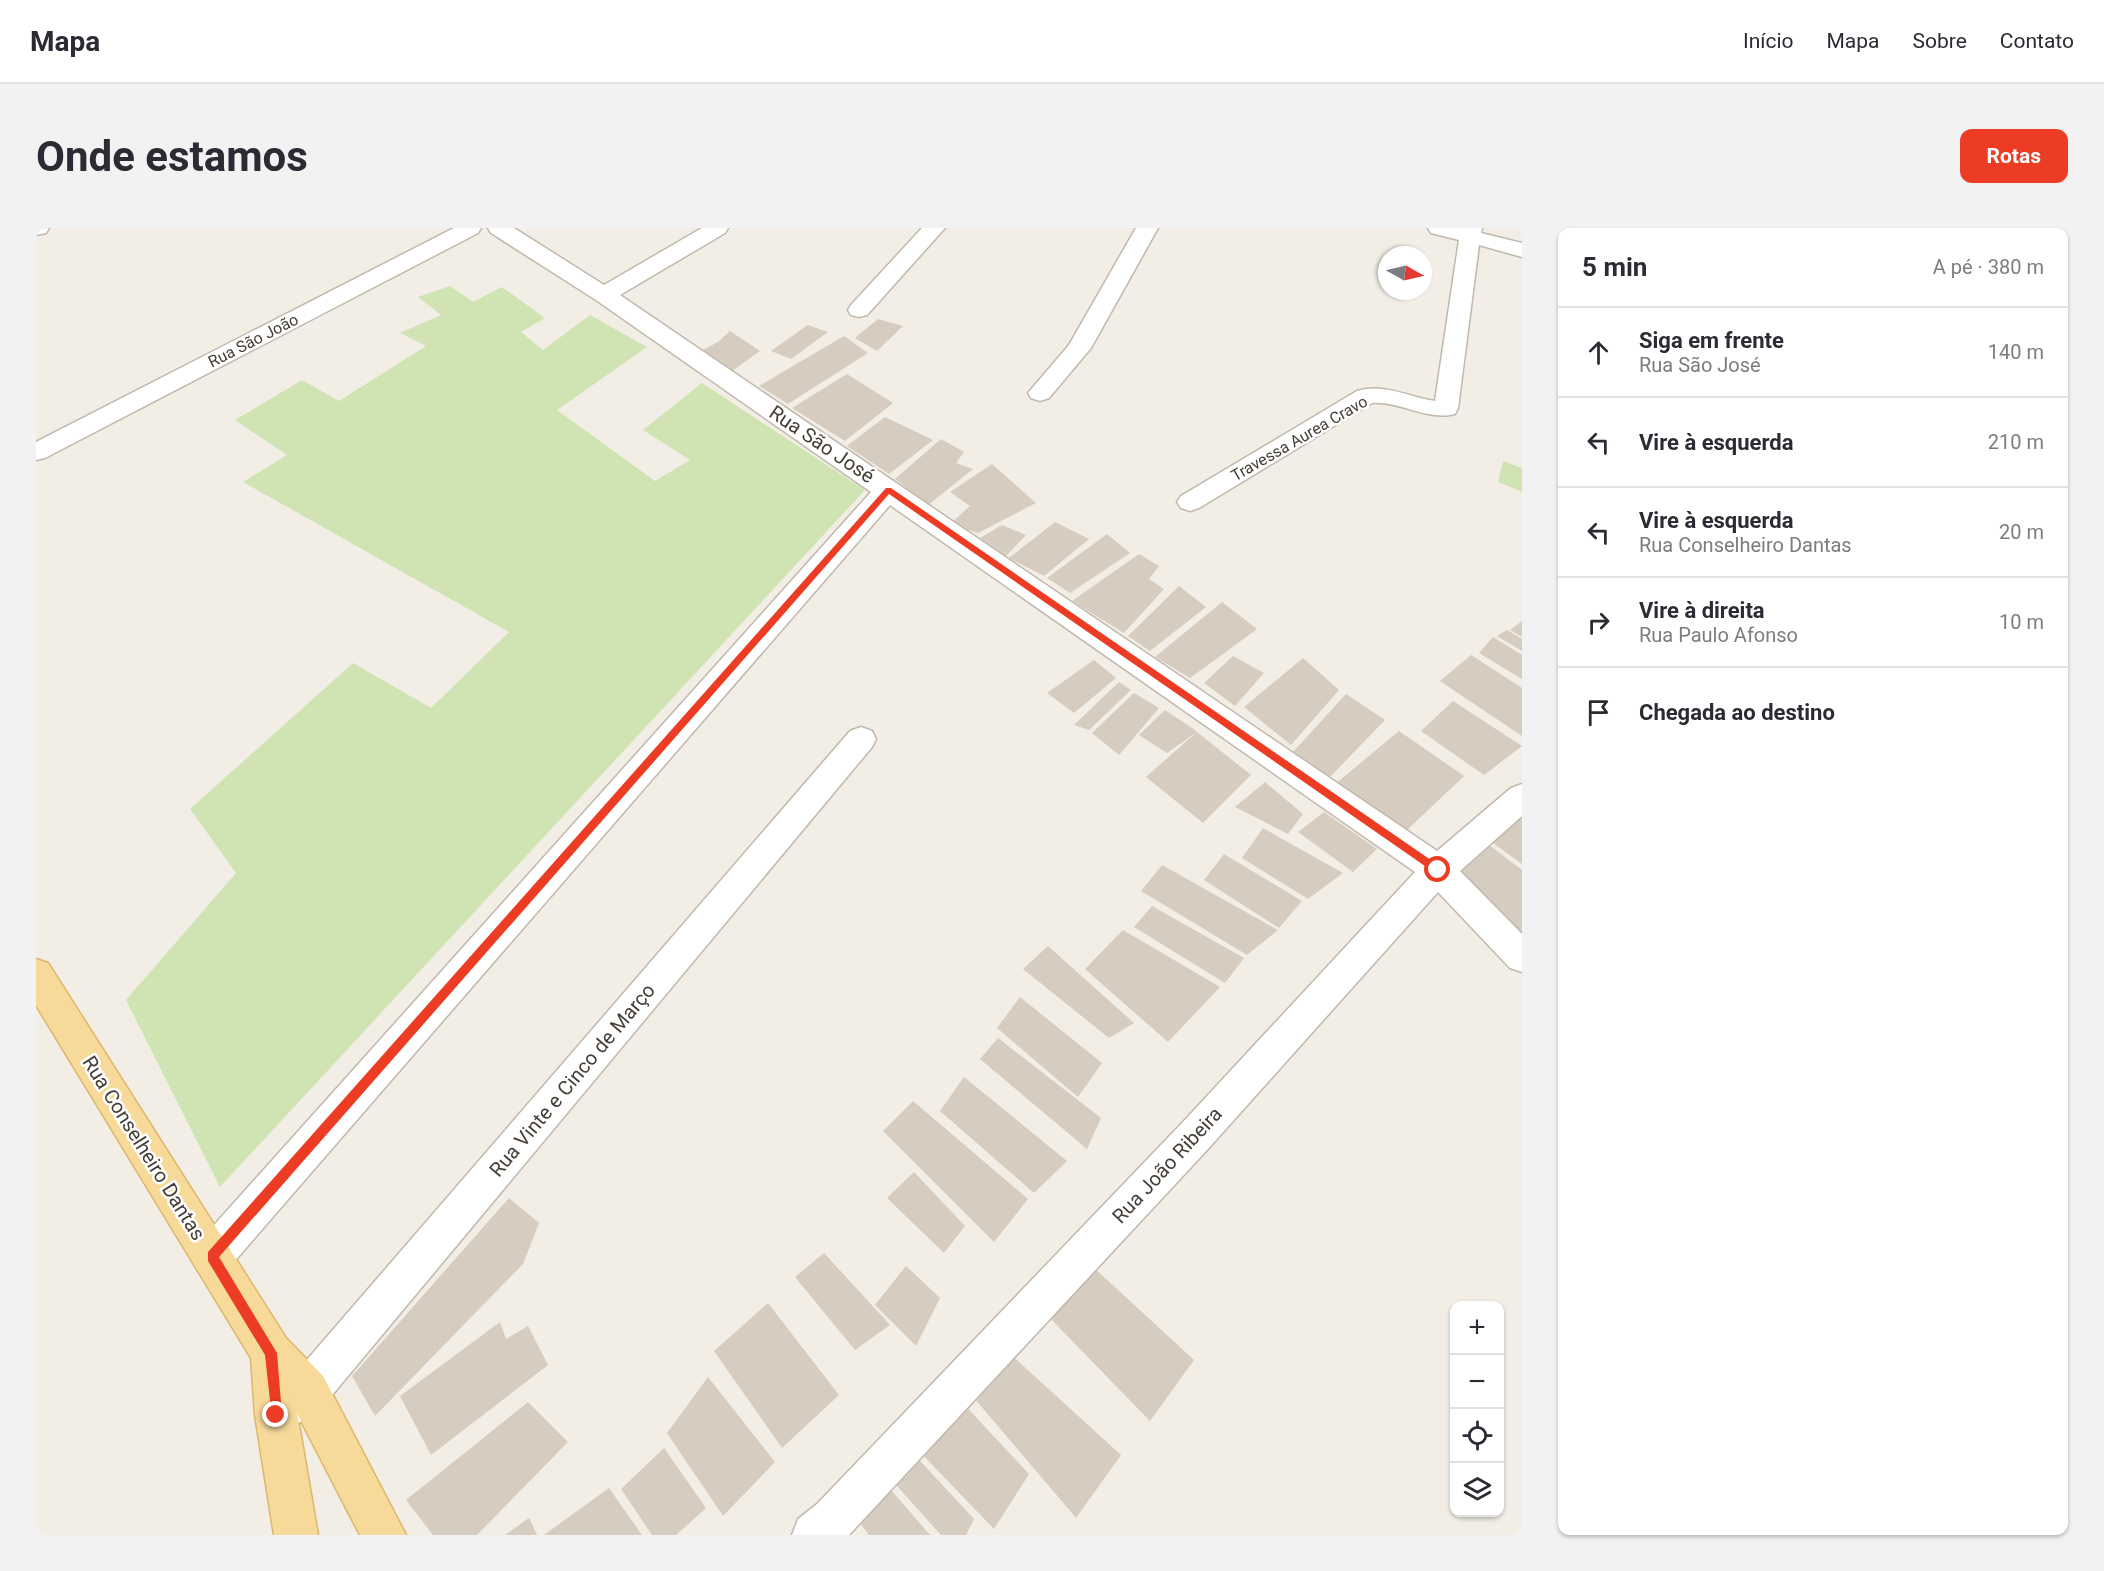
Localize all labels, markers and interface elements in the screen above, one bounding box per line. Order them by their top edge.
text: Mapa [30,25,100,58]
text: Início [1743,29,1794,53]
text: Mapa [1827,29,1880,53]
text: Sobre [1913,29,1967,53]
text: Contato [2000,29,2074,53]
button: Rotas [1960,129,2068,183]
text: Onde estamos [36,132,308,181]
north arrow [1378,246,1432,300]
text: 5 min [1582,252,1647,282]
text: A pé · 380 m [1933,255,2044,279]
street label: Rua São João [205,310,301,371]
text: Siga em frente [1639,328,1784,353]
icon: ahead [1582,336,1615,369]
text: 140 m [1988,340,2044,364]
text: Rua São José [1639,353,1761,377]
street label: Travessa Aurea Cravo [1228,392,1371,485]
street label: Rua São José [765,400,879,488]
icon: left [1582,426,1615,459]
text: Vire à esquerda [1639,430,1793,455]
text: 210 m [1988,430,2044,454]
text: Vire à esquerda [1639,508,1793,533]
icon: left [1582,516,1615,549]
text: 20 m [1999,520,2044,544]
text: Rua Conselheiro Dantas [1639,533,1852,557]
text: Vire à direita [1639,598,1765,623]
icon: right [1582,606,1615,639]
text: 10 m [1999,610,2044,634]
text: Rua Paulo Afonso [1639,623,1798,647]
icon: arrive [1582,696,1615,729]
text: Chegada ao destino [1639,700,1835,725]
route start [1424,856,1450,882]
street label: Rua Vinte e Cinco de Março [484,978,660,1182]
street label: Rua Conselheiro Dantas [77,1051,211,1245]
street label: Rua João Ribeira [1107,1102,1227,1228]
map controls [1450,1301,1504,1517]
button: + [1450,1301,1504,1355]
button: − [1450,1355,1504,1409]
route end [262,1401,288,1427]
button: locate [1450,1409,1504,1463]
button: layers [1450,1463,1504,1517]

